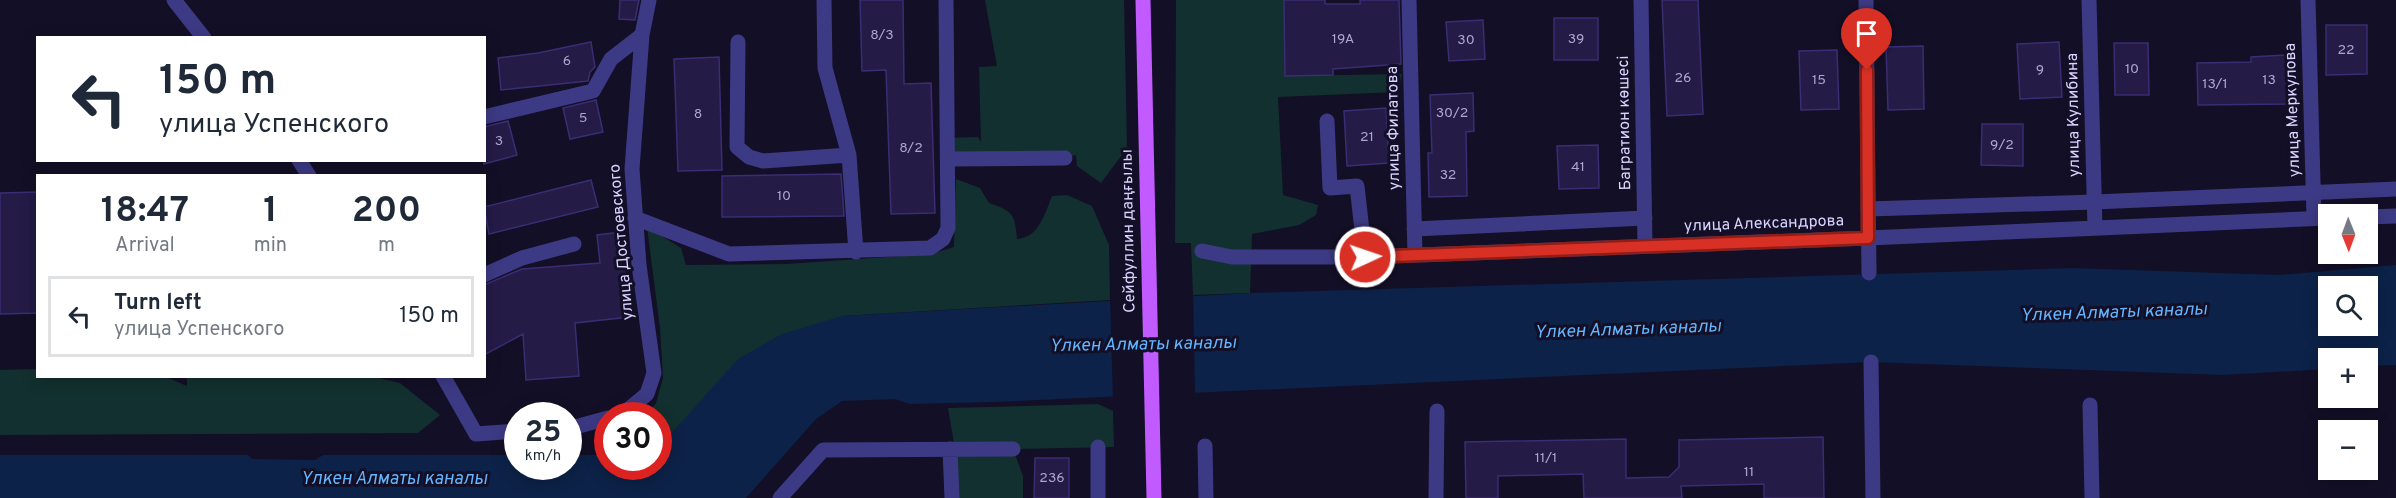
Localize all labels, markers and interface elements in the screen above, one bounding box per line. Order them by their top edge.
pin [1841,8,1892,70]
icon: arrive [1850,17,1883,50]
house number: 8/3 [870,27,894,44]
house number: 19А [1332,31,1354,48]
house number: 39 [1568,31,1584,48]
house number: 30 [1457,32,1475,49]
house number: 22 [2337,42,2355,59]
street label: улица Меркулова [2281,43,2305,177]
house number: 6 [563,53,571,70]
street label: улица Кулибина [2063,53,2085,177]
street label: Багратион көшесі [1614,55,1636,191]
text: 150 m [159,56,276,109]
icon: left [60,60,138,138]
house number: 10 [2125,61,2139,78]
house number: 9 [2036,62,2044,79]
street label: улица Филатова [1383,66,1405,190]
house number: 26 [1675,70,1691,87]
house number: 15 [1812,72,1826,89]
house number: 13 [2262,72,2276,89]
house number: 13/1 [2202,76,2228,93]
house number: 30/2 [1436,105,1468,122]
house number: 8 [694,106,702,123]
text: улица Успенского [159,108,389,142]
house number: 5 [579,110,587,127]
house number: 21 [1360,129,1374,146]
house number: 3 [495,133,503,150]
house number: 9/2 [1990,137,2014,154]
house number: 8/2 [899,140,923,157]
street label: Сейфуллин даңғылы [1118,149,1140,313]
house number: 41 [1571,159,1585,176]
street label: улица Достоевского [605,163,639,321]
house number: 32 [1440,167,1456,184]
house number: 10 [777,188,791,205]
text: 18:47 [101,189,189,235]
text: 1 [263,189,278,235]
text: 200 [352,189,421,235]
north arrow [2318,204,2378,264]
map controls [2318,204,2378,480]
street label: улица Александрова [1684,211,1844,237]
position arrow [1333,225,1397,289]
text: Arrival [115,233,175,259]
text: min [254,233,287,259]
text: m [378,233,395,259]
button: search [2318,276,2378,336]
text: Turn left [114,290,202,317]
water label: Үлкен Алматы каналы [2020,298,2208,328]
icon: left [63,300,96,333]
text: 150 m [399,303,459,330]
water label: Үлкен Алматы каналы [1534,315,1722,345]
text: улица Успенского [114,317,284,343]
water label: Үлкен Алматы каналы [1049,332,1237,358]
button: + [2318,348,2378,408]
speed limit sign: 30 [594,402,672,480]
text: 25 [525,415,561,452]
button: − [2318,420,2378,480]
text: km/h [525,447,561,466]
house number: 11/1 [1535,450,1557,467]
house number: 11 [1744,464,1754,481]
water label: Үлкен Алматы каналы [301,468,488,491]
house number: 236 [1039,470,1065,487]

